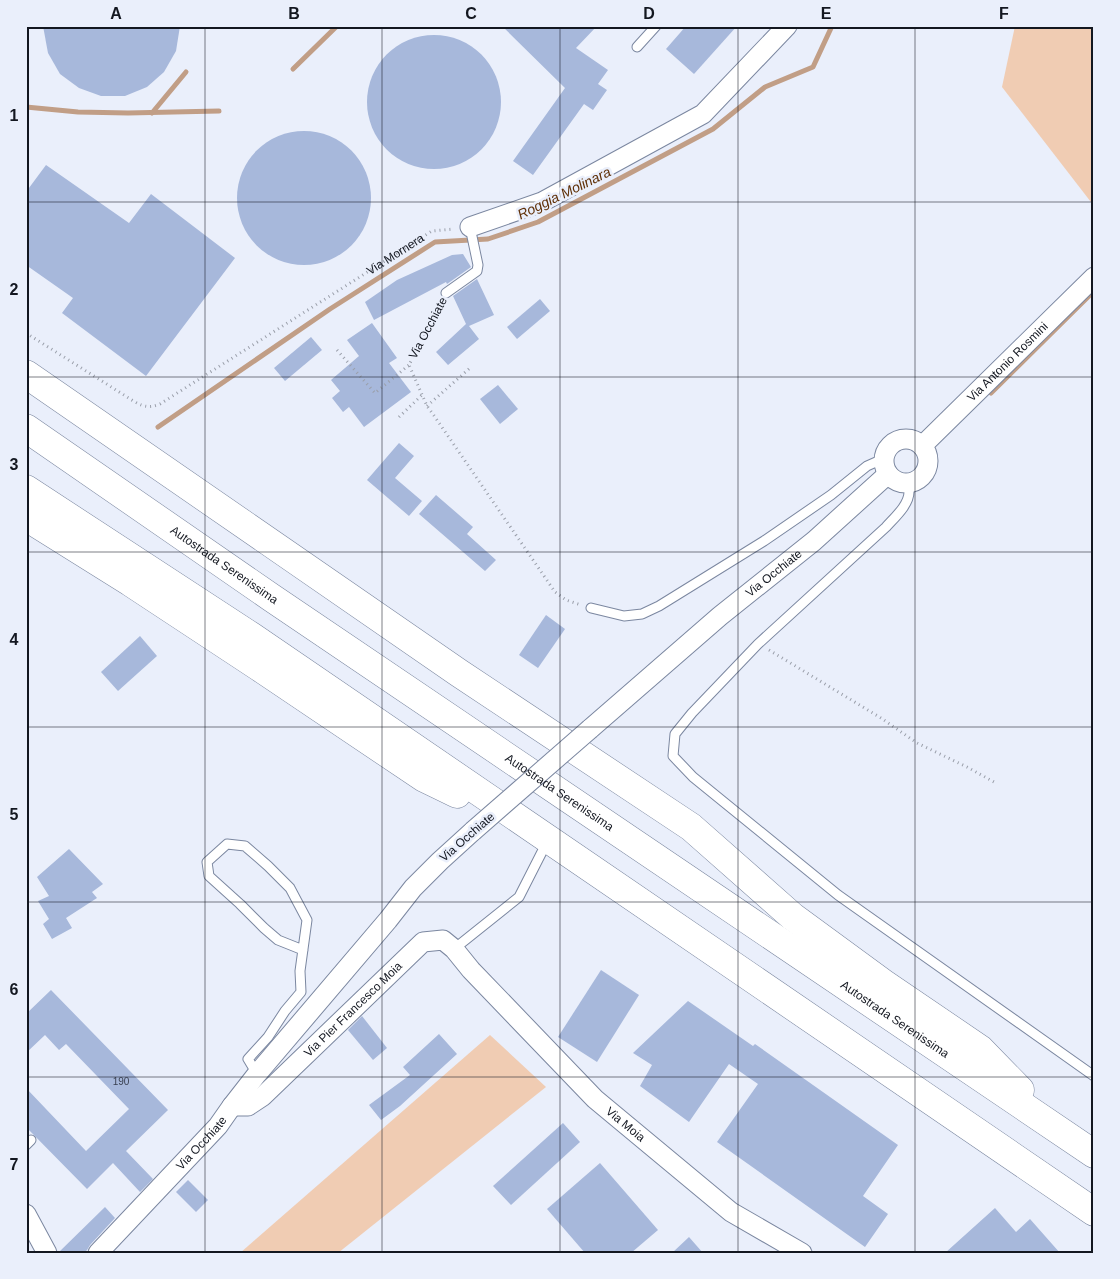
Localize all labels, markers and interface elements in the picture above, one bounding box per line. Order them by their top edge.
text: A [110,5,122,22]
text: B [288,5,300,22]
text: C [465,5,477,22]
text: D [643,5,655,22]
text: E [821,5,832,22]
text: F [999,5,1009,22]
text: 1 [10,107,19,124]
water label: Roggia Molinara [515,163,614,223]
street label: Via Mornera [364,231,427,278]
text: 2 [10,281,19,298]
street label: Via Occhiate [406,294,450,361]
street label: Via Antonio Rosmini [964,319,1051,405]
text: 3 [10,456,19,473]
street label: Autostrada Serenissima [168,523,281,607]
street label: Via Occhiate [743,546,805,600]
text: 4 [10,631,19,648]
street label: Autostrada Serenissima [503,751,616,834]
text: 5 [10,806,19,823]
street label: Via Occhiate [437,809,497,865]
street label: Via Pier Francesco Moia [301,959,405,1060]
street label: Autostrada Serenissima [838,978,952,1061]
text: 6 [10,981,19,998]
house number: 190 [113,1076,130,1087]
street label: Via Moia [603,1104,648,1145]
street label: Via Occhiate [173,1113,230,1173]
text: 7 [10,1156,19,1173]

